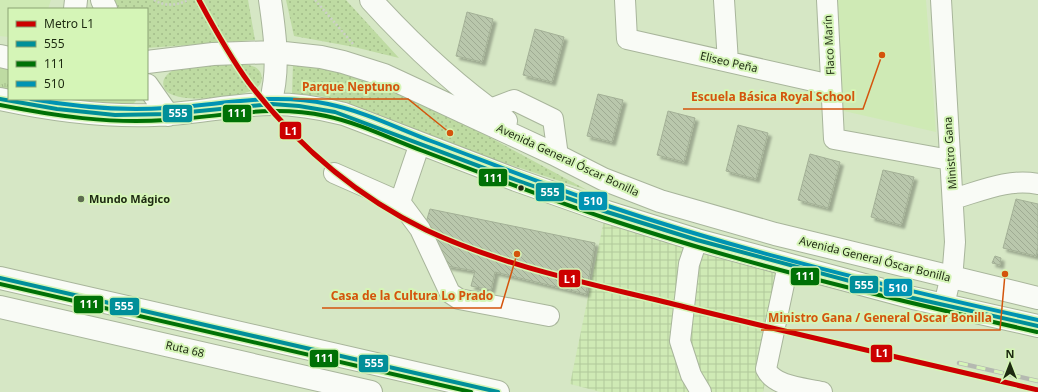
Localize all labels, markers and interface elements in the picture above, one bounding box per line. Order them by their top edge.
legend [8,8,148,100]
text: Metro L1 [44,15,94,32]
street label: Flaco Marín [819,15,838,75]
text: 555 [44,35,65,52]
street label: Eliseo Peña [699,48,759,75]
text: 111 [44,55,65,72]
text: 510 [44,75,65,92]
callout: Parque Neptuno [293,75,408,99]
text: Parque Neptuno [302,78,400,95]
callout: Escuela Básica Royal School [683,85,863,109]
text: Escuela Básica Royal School [691,88,855,105]
line badge: 555 [162,104,193,123]
line badge: 111 [222,104,252,123]
text: 555 [169,105,187,120]
text: 111 [228,105,246,120]
street label: Ministro Gana [939,116,960,190]
street label: Avenida General Óscar Bonilla [494,120,642,199]
line badge: L1 [279,121,302,140]
text: L1 [285,123,297,138]
line badge: 111 [478,168,508,187]
text: 111 [484,170,502,185]
line badge: 555 [535,182,565,202]
unlabelled marker [516,183,526,193]
text: 555 [541,184,559,199]
place label: Mundo Mágico [89,191,170,206]
line badge: 510 [578,191,608,211]
text: 510 [584,193,602,208]
marker: Mundo Mágico [76,194,86,204]
street label: Avenida General Óscar Bonilla [798,232,952,285]
line badge: 111 [790,267,820,286]
text: 111 [796,268,814,283]
line badge: L1 [558,269,581,288]
text: L1 [564,271,576,286]
line badge: 555 [849,275,879,294]
text: 555 [855,277,873,292]
line badge: 510 [883,278,913,297]
text: 510 [889,280,907,295]
callout: Casa de la Cultura Lo Prado [322,284,501,308]
text: Casa de la Cultura Lo Prado [331,287,493,304]
line badge: 111 [73,295,104,314]
text: 111 [80,296,98,311]
line badge: 555 [109,297,140,316]
text: 555 [115,298,133,313]
callout: Ministro Gana / General Oscar Bonilla [761,306,1000,330]
text: Ministro Gana / General Oscar Bonilla [768,309,992,326]
street label: Ruta 68 [164,337,206,360]
line badge: L1 [870,344,893,363]
north arrow [990,344,1030,384]
text: L1 [876,345,888,360]
text: N [1006,346,1014,361]
line badge: 111 [309,349,339,368]
text: 111 [315,350,333,365]
line badge: 555 [358,354,389,373]
text: 555 [365,355,383,370]

